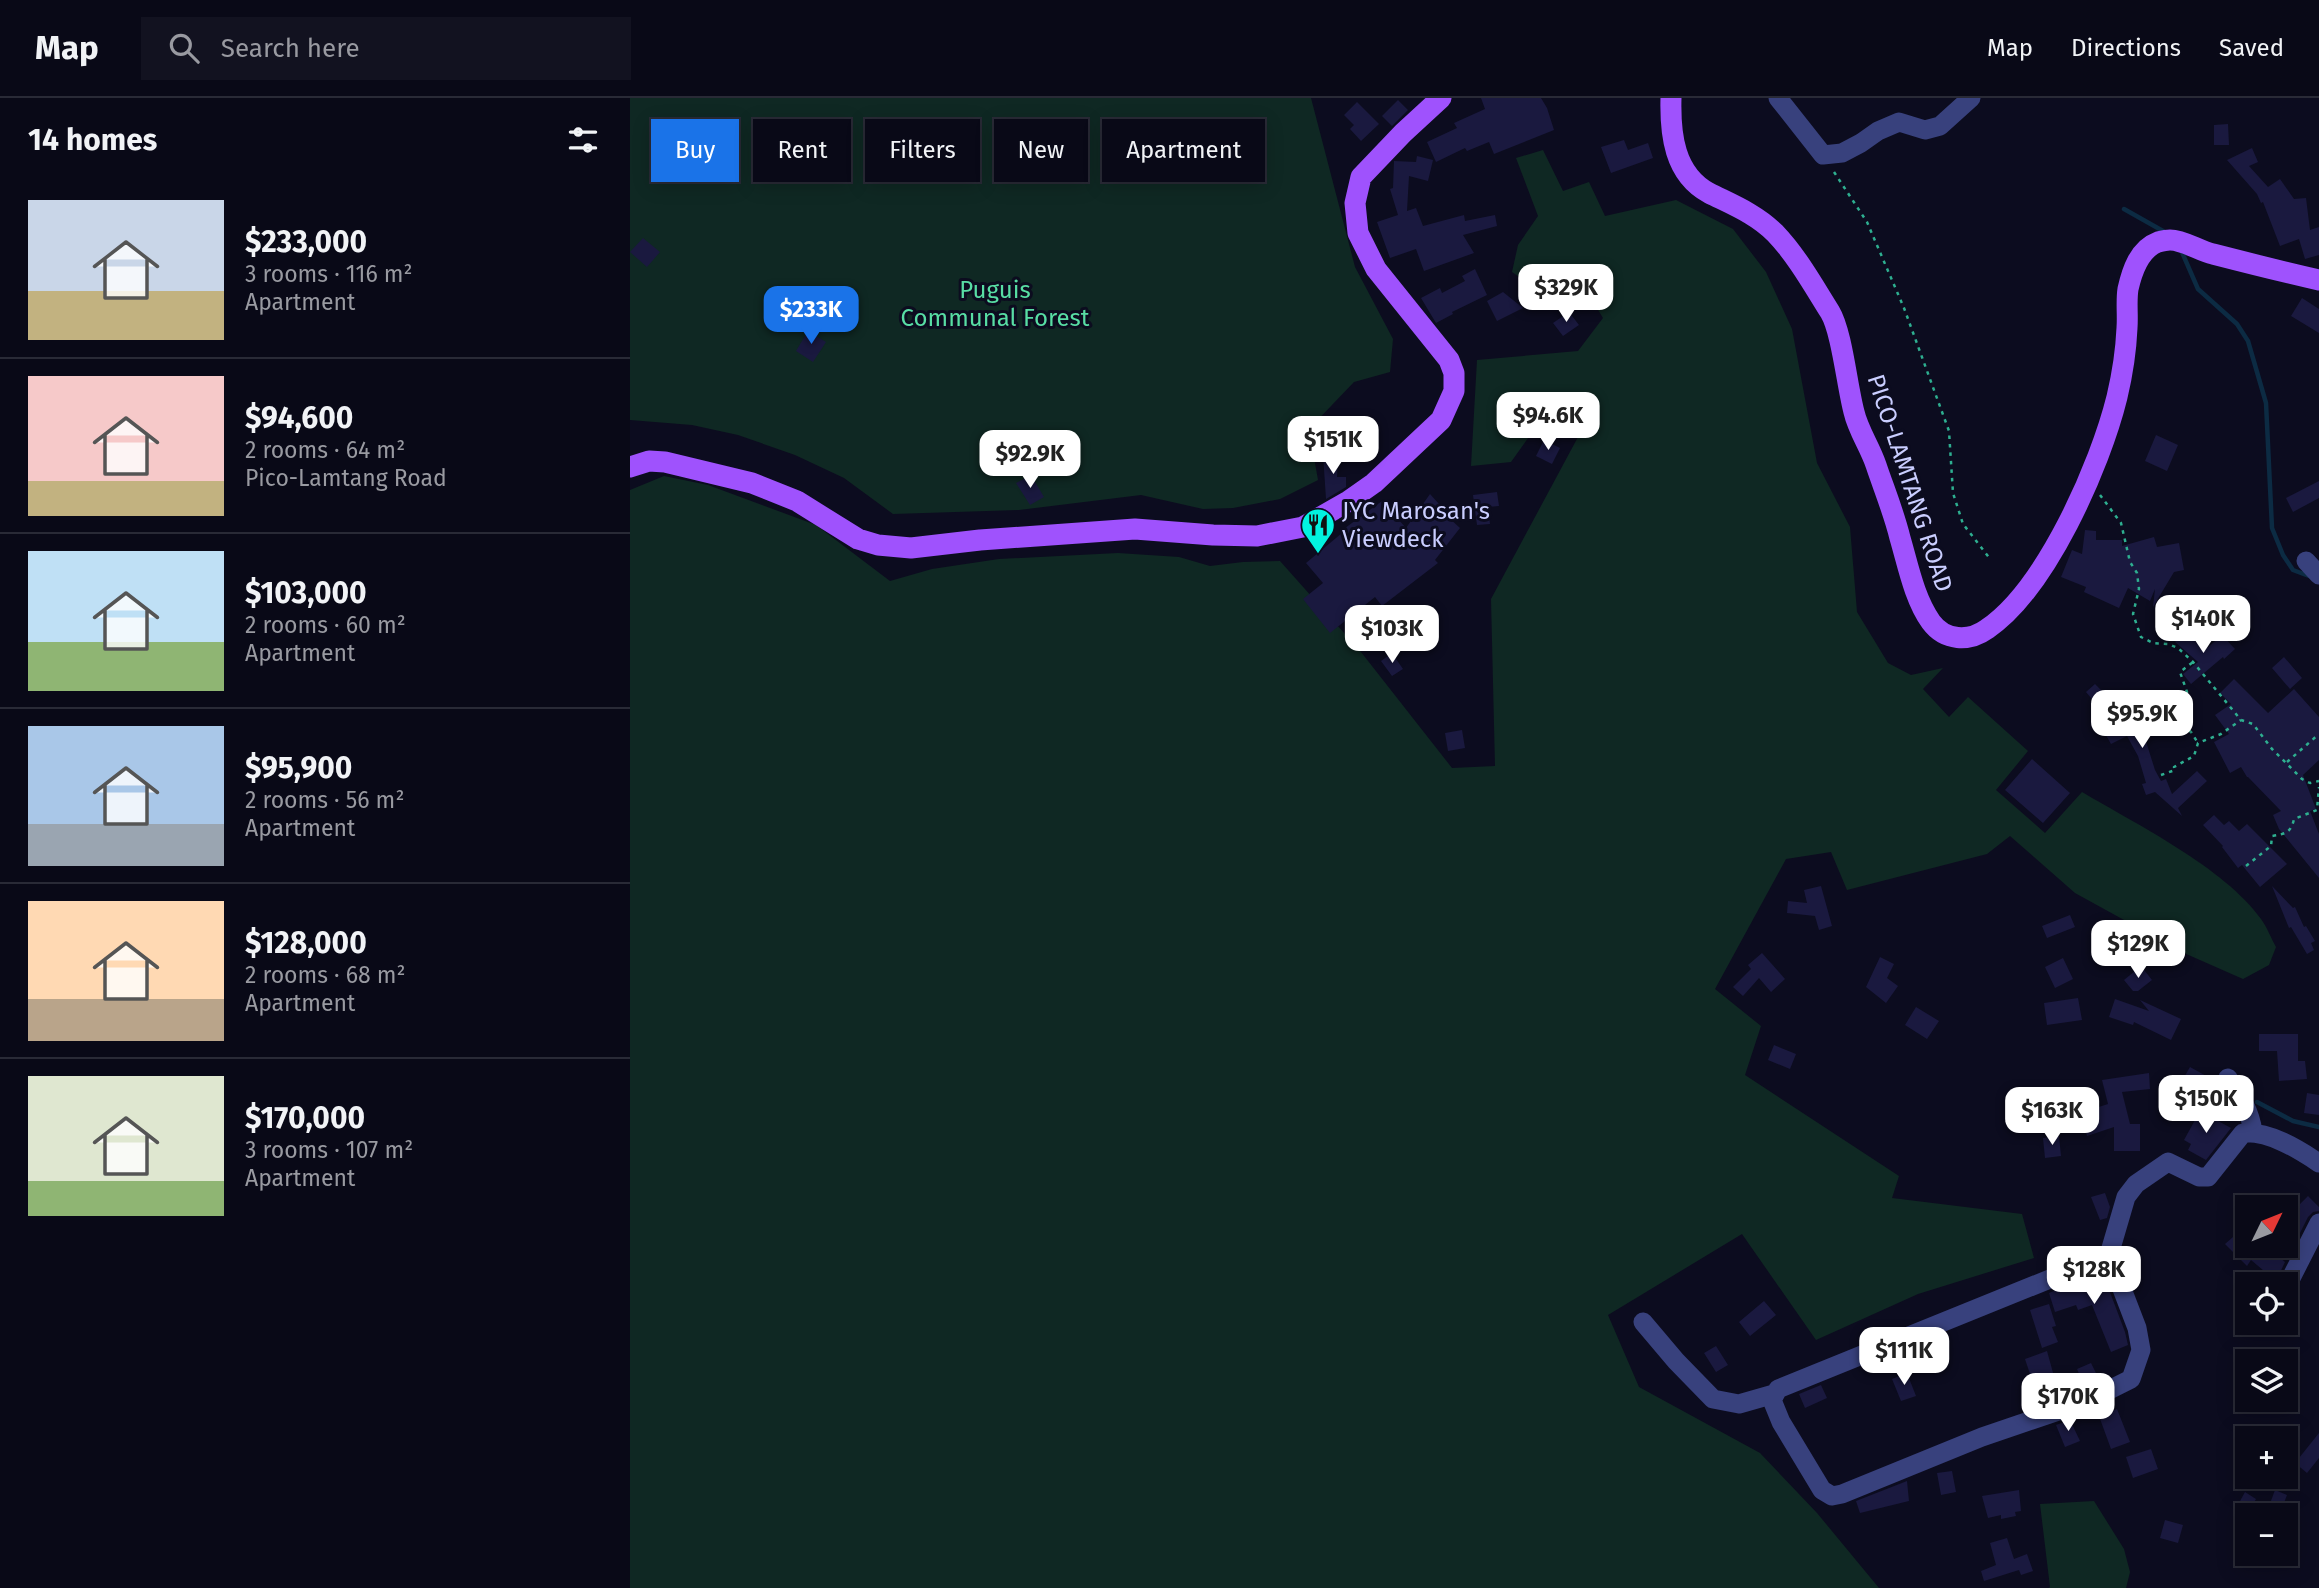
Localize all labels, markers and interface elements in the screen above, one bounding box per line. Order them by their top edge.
search box [141,17,631,80]
text: Map [35,28,99,68]
icon: search [165,29,203,67]
text: Search here [221,33,360,64]
text: Map [1987,34,2033,62]
text: Directions [2071,34,2181,62]
text: Saved [2219,34,2284,62]
chip: Buy [651,119,739,182]
chip: Rent [753,119,851,182]
chip: Filters [865,119,980,182]
chip: New [994,119,1088,182]
chip: Apartment [1102,119,1265,182]
icon: filters [564,121,602,159]
text: 14 homes [28,122,157,158]
text: $233,000 [245,224,367,260]
icon: home [84,228,168,312]
text: 3 rooms · 116 m² [245,260,413,288]
pin: $329K [1517,264,1615,324]
text: $329K [1534,273,1598,301]
park label: Puguis Communal Forest [901,276,1090,332]
pin: $233K [762,286,860,346]
text: Apartment [245,288,355,316]
text: $233K [780,295,842,323]
street label: PICO-LAMTANG ROAD [1862,371,1958,595]
pin: $94.6K [1491,392,1605,452]
text: $94,600 [245,400,353,436]
text: $94.6K [1513,401,1583,429]
icon: home [84,404,168,488]
pin: $151K [1284,416,1382,476]
text: $151K [1304,425,1362,453]
pin: $92.9K [973,430,1087,490]
text: 2 rooms · 64 m² [245,436,405,464]
text: $92.9K [995,439,1065,467]
text: Pico-Lamtang Road [245,464,447,492]
place label: JYC Marosan's Viewdeck [1342,497,1490,553]
restaurant icon: JYC Marosan's Viewdeck [1299,506,1337,555]
text: $103,000 [245,575,367,611]
icon: home [84,579,168,663]
pin: $140K [2154,596,2252,655]
text: $140K [2171,604,2235,632]
pin: $103K [1343,606,1441,665]
text: 2 rooms · 60 m² [245,611,406,639]
text: $103K [1361,614,1423,642]
text: Apartment [245,639,355,667]
pin: $95.9K [2085,690,2199,750]
text: $95.9K [2107,699,2177,727]
text: $95,900 [245,750,352,786]
icon: home [84,754,168,838]
text: 2 rooms · 56 m² [245,786,404,814]
text: Apartment [245,814,355,842]
pin: $129K [2089,920,2187,980]
text: $128,000 [245,925,367,961]
icon: home [84,929,168,1013]
text: $129K [2107,929,2169,957]
text: 2 rooms · 68 m² [245,961,406,989]
text: Apartment [245,989,355,1017]
pin: $150K [2157,1076,2255,1135]
text: $150K [2175,1084,2237,1112]
pin: $163K [2003,1088,2101,1147]
text: $163K [2021,1096,2083,1124]
text: $170,000 [245,1100,365,1136]
icon: home [84,1104,168,1188]
text: 3 rooms · 107 m² [245,1136,413,1164]
text: Apartment [245,1164,355,1192]
north arrow [2235,1195,2298,1258]
map controls [2235,1195,2298,1566]
pin: $128K [2045,1246,2143,1306]
text: $128K [2063,1255,2125,1283]
button: locate [2235,1272,2298,1335]
pin: $111K [1855,1328,1953,1387]
text: $111K [1875,1336,1933,1364]
button: layers [2235,1349,2298,1412]
pin: $170K [2019,1374,2117,1433]
text: $170K [2038,1382,2099,1410]
button: + [2235,1426,2298,1489]
button: − [2235,1503,2298,1566]

